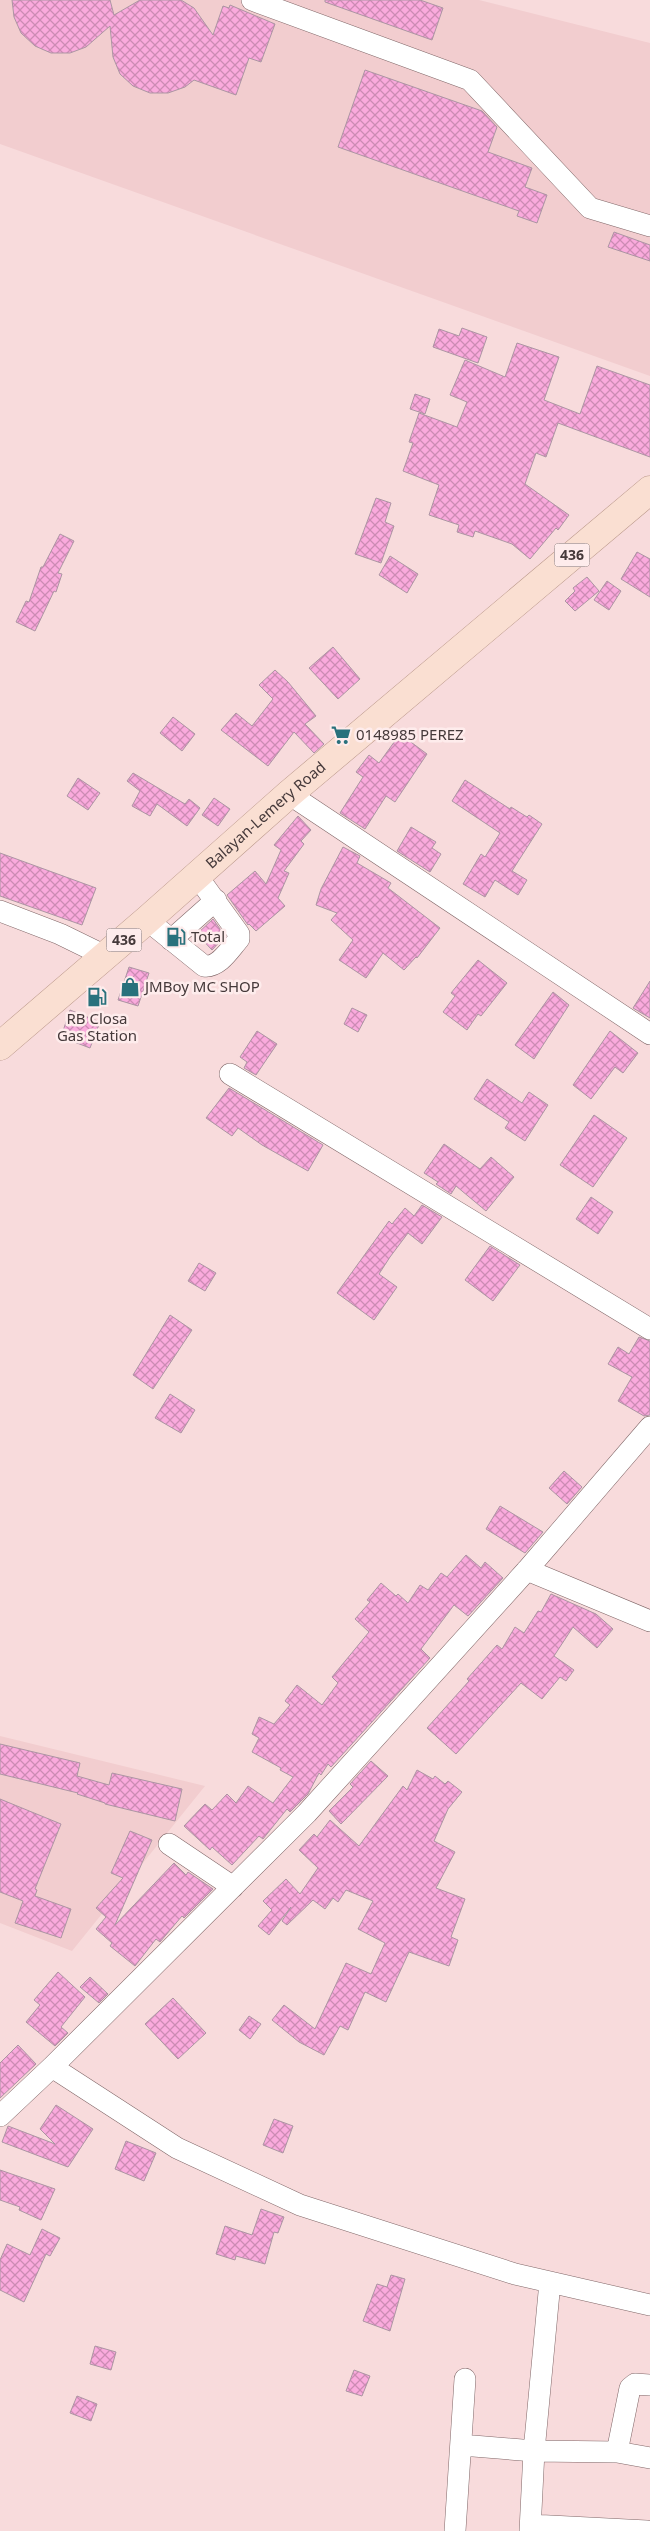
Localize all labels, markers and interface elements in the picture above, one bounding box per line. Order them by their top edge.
road number: 436 [554,544,590,566]
supermarket icon: 0148985 PEREZ [330,724,352,746]
place label: 0148985 PEREZ [356,724,464,744]
street label: Balayan-Lemery Road [201,756,329,873]
fuel station icon: Total [165,926,187,948]
place label: Total [191,926,225,946]
road number: 436 [106,928,142,952]
shop icon: JMBoy MC SHOP [119,976,141,998]
place label: JMBoy MC SHOP [143,976,260,996]
fuel station icon: RB Closa Gas Station [86,986,108,1008]
place label: RB Closa Gas Station [57,1008,137,1045]

